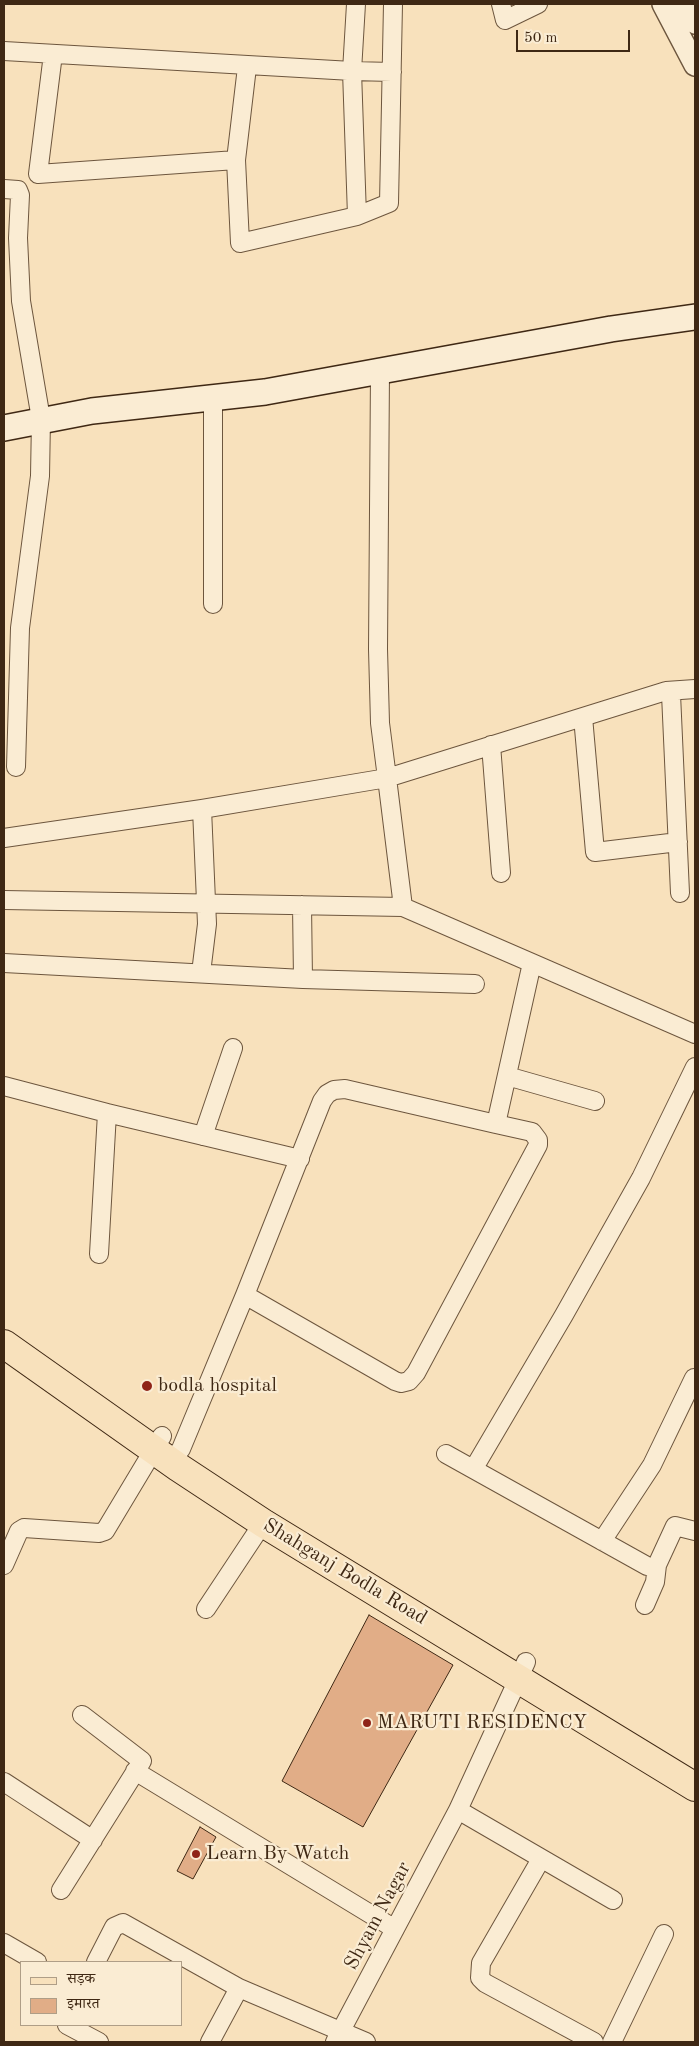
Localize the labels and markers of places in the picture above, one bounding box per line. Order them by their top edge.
place label: bodla hospital [158,1374,277,1398]
marker: bodla hospital [140,1379,154,1393]
place label: MARUTI RESIDENCY [377,1711,587,1735]
marker: MARUTI RESIDENCY [361,1717,373,1729]
place label: Learn By Watch [206,1842,349,1866]
marker: Learn By Watch [190,1848,202,1860]

